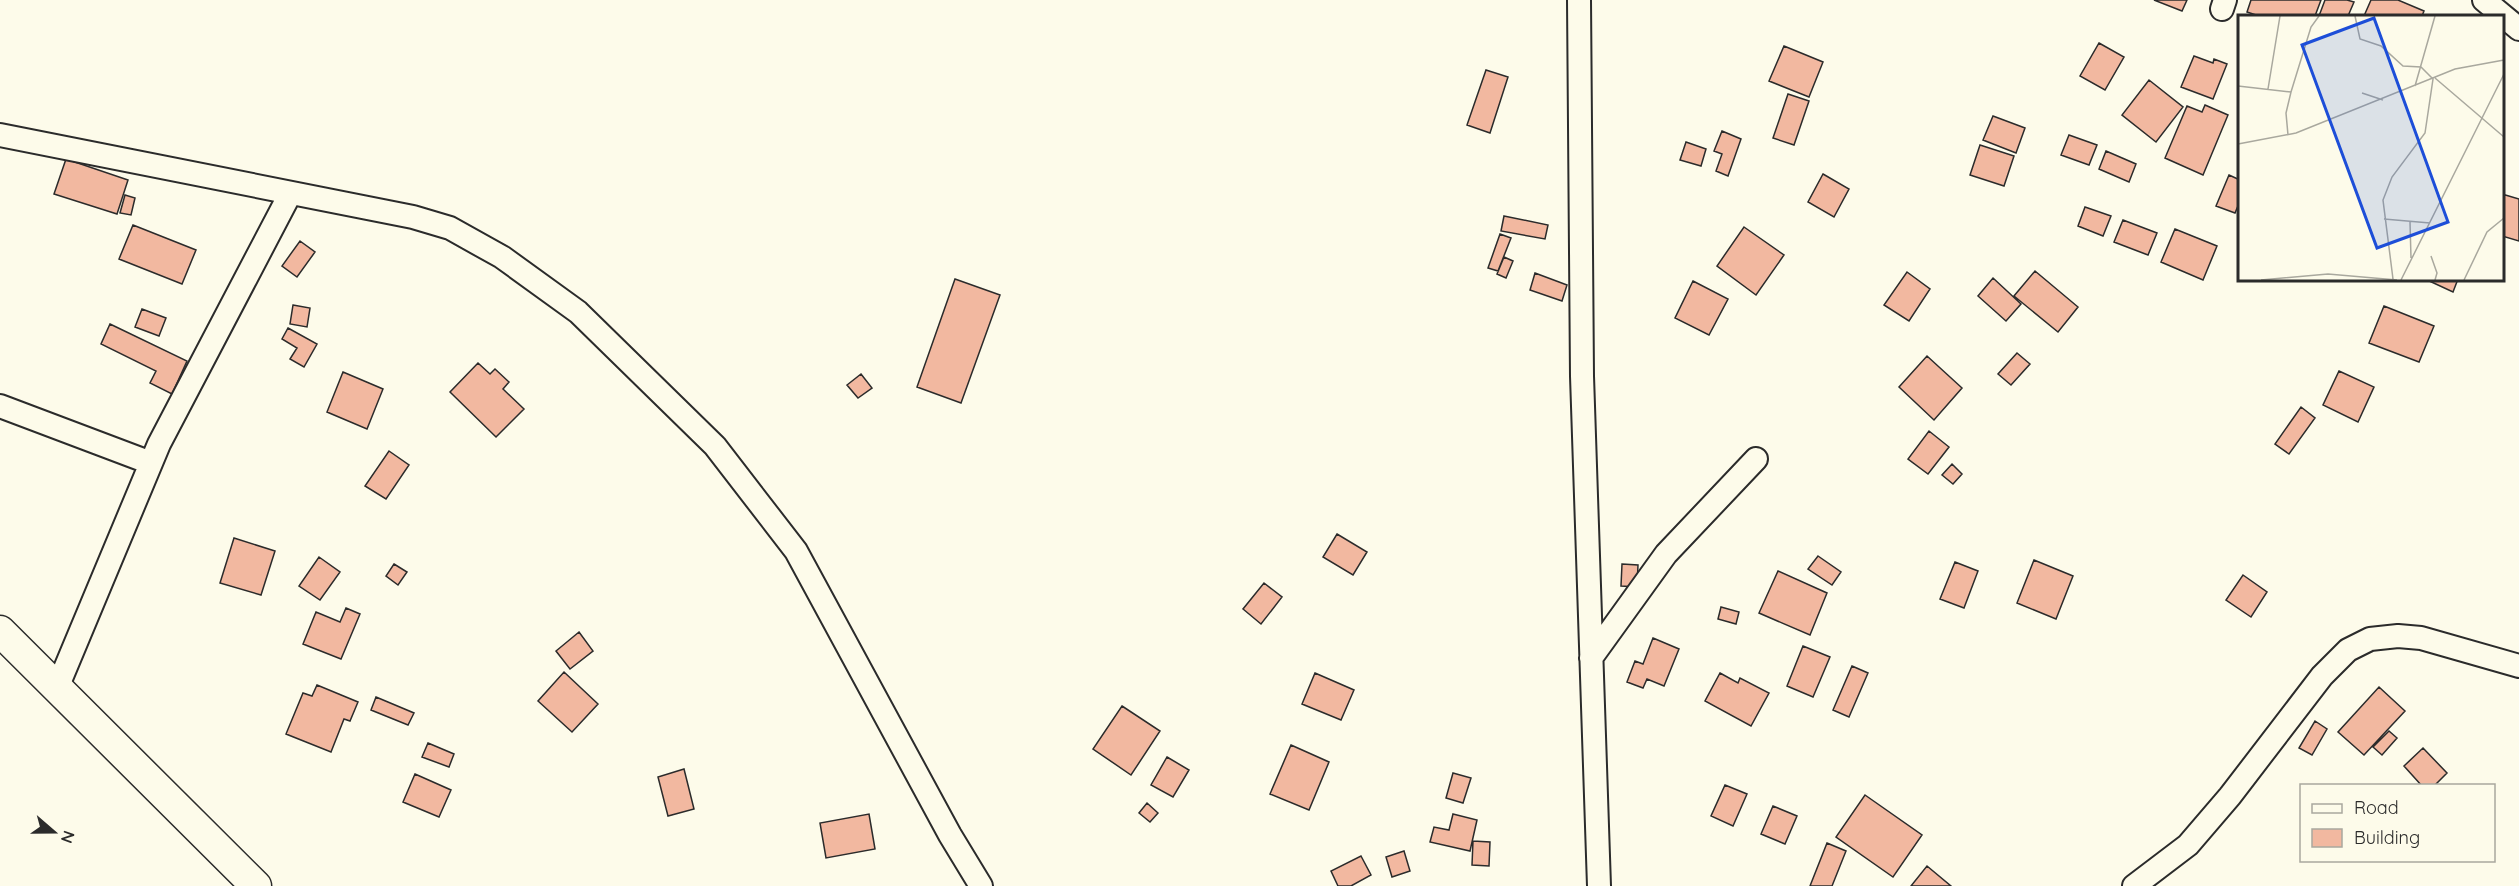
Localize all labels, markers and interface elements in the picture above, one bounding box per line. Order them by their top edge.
inset map [2238,15,2504,280]
legend [2300,784,2495,862]
text: Road [2354,796,2399,819]
north arrow [24,802,84,862]
text: Building [2354,826,2420,849]
text: N [57,828,80,846]

